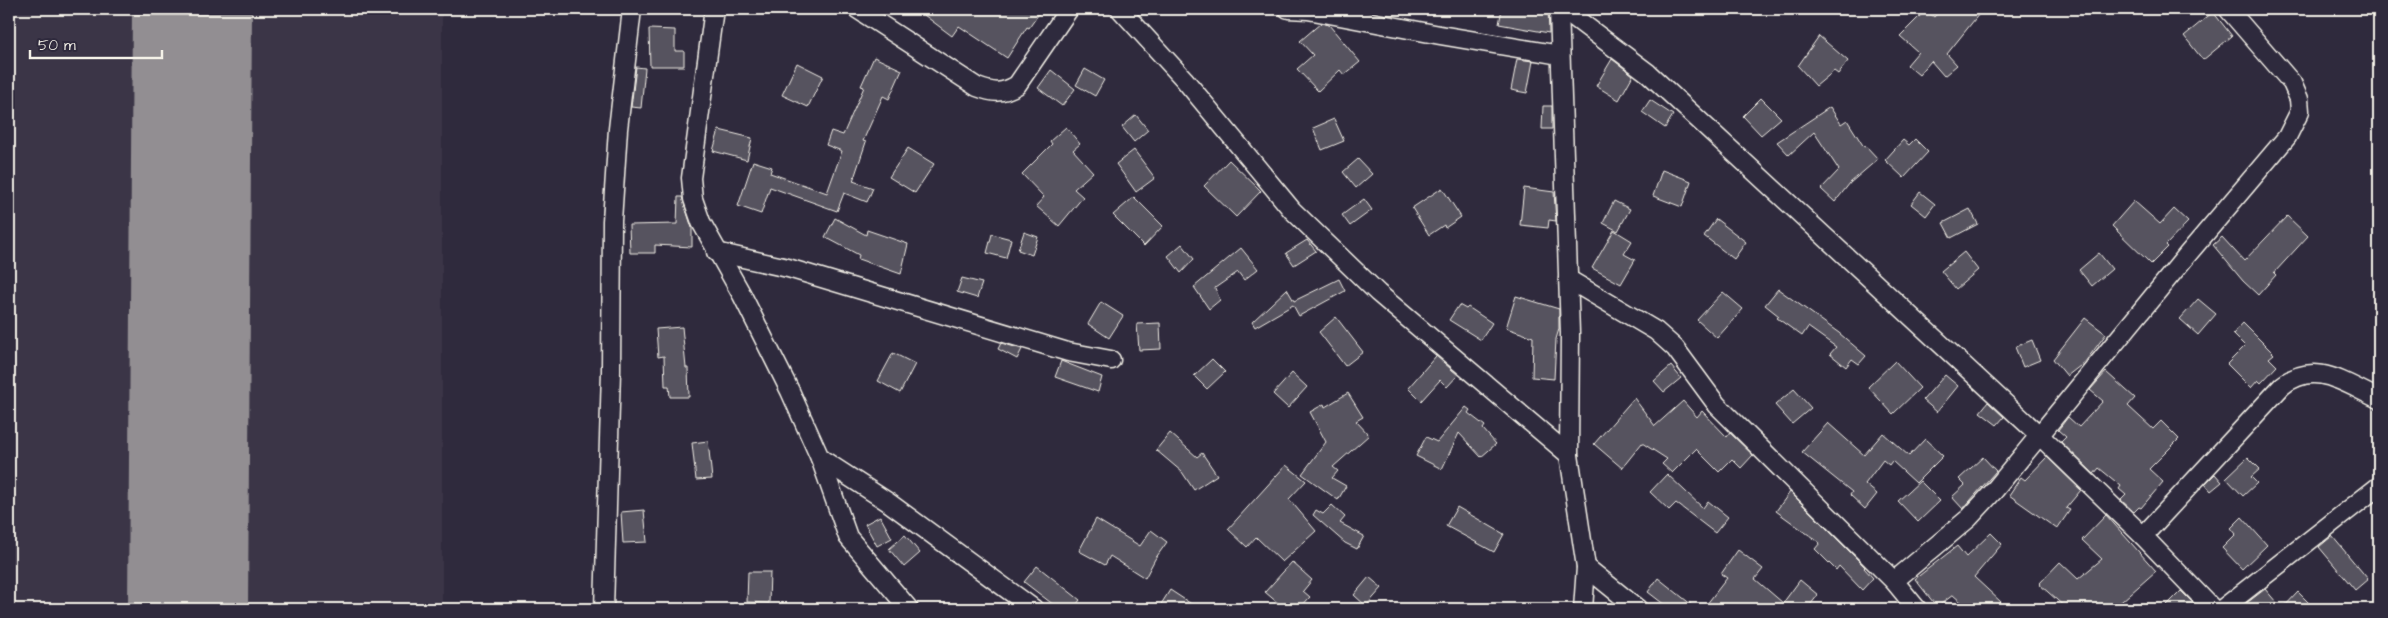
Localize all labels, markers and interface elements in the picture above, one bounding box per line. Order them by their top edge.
scale bar [30,28,162,60]
text: 50 m [38,35,76,56]

